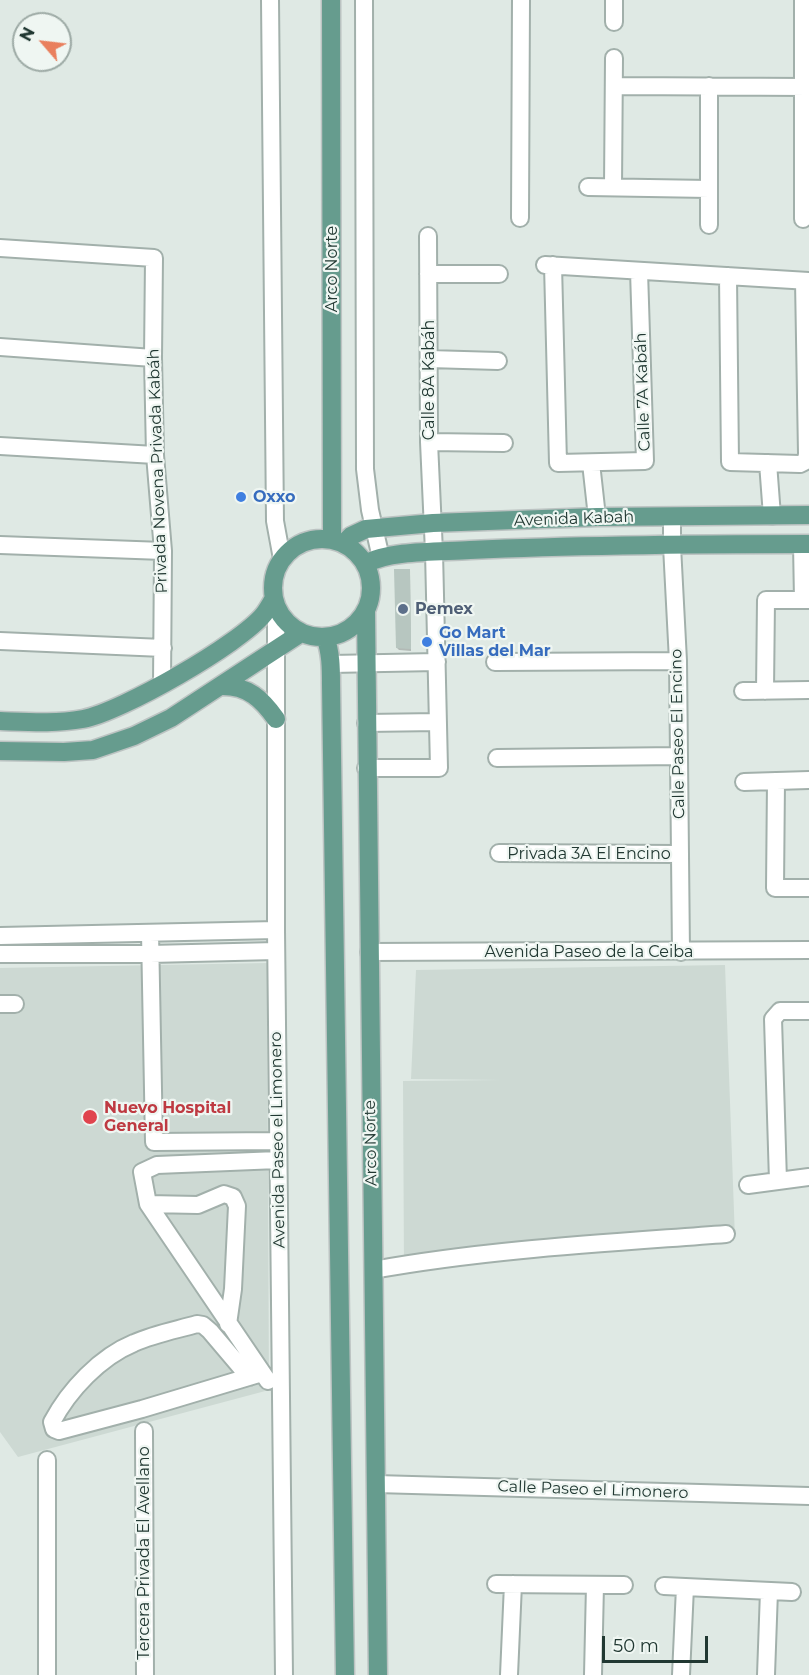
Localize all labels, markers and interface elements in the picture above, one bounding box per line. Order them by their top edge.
north arrow [12,12,72,72]
text: N [16,24,39,44]
street label: Arco Norte [322,226,342,312]
street label: Calle 8A Kabáh [419,320,439,440]
street label: Calle 7A Kabáh [631,332,655,452]
street label: Privada Novena Privada Kabáh [144,348,172,594]
place label: Oxxo [253,487,296,507]
marker: Oxxo [234,490,248,504]
street label: Avenida Kabah [514,507,634,531]
place label: Pemex [415,599,473,619]
marker: Pemex [396,602,410,616]
place label: Go Mart Villas del Mar [439,623,551,661]
marker: Go Mart Villas del Mar [420,635,434,649]
street label: Calle Paseo El Encino [667,649,689,819]
street label: Privada 3A El Encino [507,844,671,864]
street label: Avenida Paseo de la Ceiba [485,942,693,962]
street label: Avenida Paseo el Limonero [267,1031,289,1249]
place label: Nuevo Hospital General [104,1098,231,1136]
street label: Arco Norte [361,1100,381,1186]
marker: Nuevo Hospital General [81,1108,99,1126]
street label: Tercera Privada El Avellano [134,1446,154,1660]
street label: Calle Paseo el Limonero [497,1477,689,1503]
scale bar [605,1624,712,1662]
text: 50 m [613,1635,659,1657]

